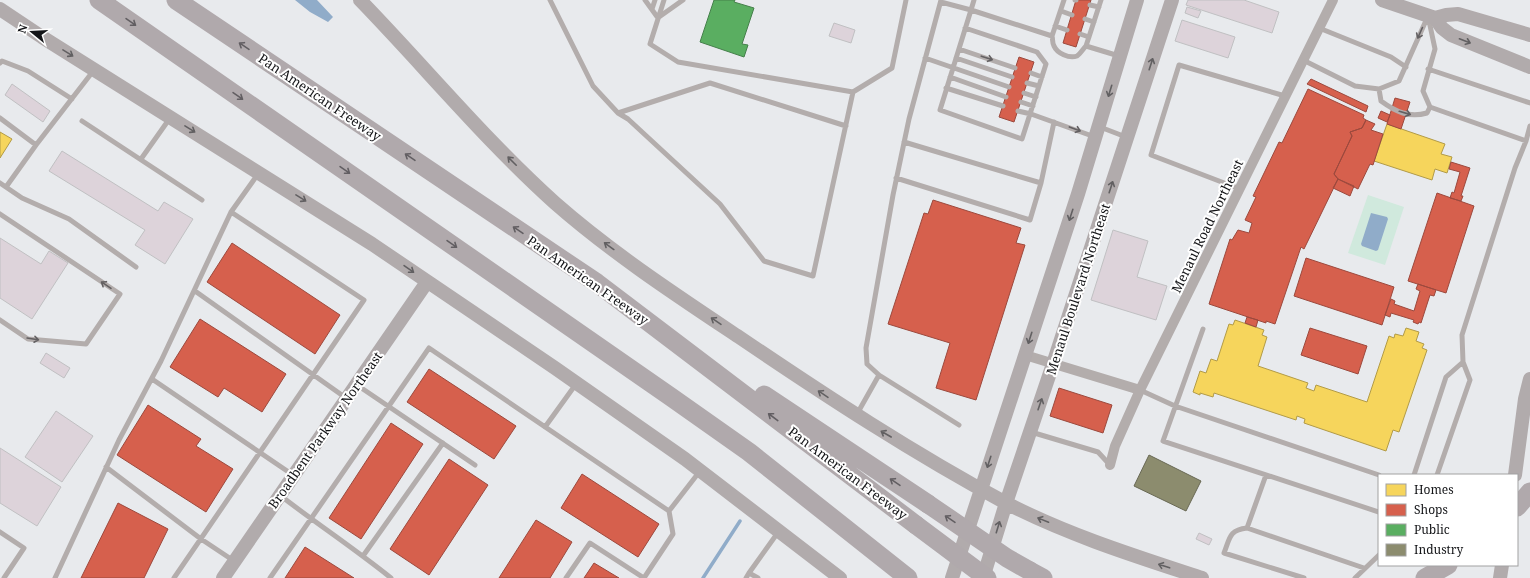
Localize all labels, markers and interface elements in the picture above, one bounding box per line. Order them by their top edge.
north arrow [12,12,52,52]
one-way arrow [125,18,136,26]
text: N [14,22,31,35]
one-way arrow [1416,27,1423,39]
one-way arrow [1459,38,1471,46]
one-way arrow [239,42,250,50]
street label: Pan American Freeway [255,49,385,145]
one-way arrow [62,50,74,58]
one-way arrow [981,55,993,63]
one-way arrow [1148,58,1155,71]
one-way arrow [1106,84,1113,97]
one-way arrow [232,92,243,100]
one-way arrow [1398,110,1411,117]
one-way arrow [184,125,195,133]
one-way arrow [1068,126,1080,134]
one-way arrow [404,153,416,161]
one-way arrow [507,156,517,166]
street label: Menaul Road Northeast [1167,156,1247,296]
one-way arrow [339,166,350,174]
one-way arrow [1108,181,1115,194]
one-way arrow [295,194,306,202]
street label: Menaul Boulevard Northeast [1042,201,1114,377]
one-way arrow [1067,209,1075,221]
one-way arrow [513,226,524,234]
street label: Pan American Freeway [524,231,653,329]
one-way arrow [446,240,457,248]
one-way arrow [604,242,615,250]
one-way arrow [403,265,414,273]
one-way arrow [100,281,111,289]
one-way arrow [710,317,721,325]
one-way arrow [1026,332,1033,345]
one-way arrow [26,335,39,343]
street label: Broadbent Parkway Northeast [264,348,386,512]
one-way arrow [818,390,829,398]
one-way arrow [1036,398,1044,410]
one-way arrow [768,412,779,421]
street label: Pan American Freeway [785,422,912,524]
one-way arrow [880,430,892,438]
one-way arrow [985,456,993,468]
legend [1378,474,1518,566]
one-way arrow [890,478,901,487]
text: Homes [1414,481,1454,498]
text: Shops [1414,501,1448,518]
one-way arrow [945,515,956,523]
one-way arrow [1037,516,1049,524]
text: Public [1414,521,1450,538]
one-way arrow [995,522,1003,534]
text: Industry [1414,541,1463,558]
one-way arrow [1158,562,1171,569]

